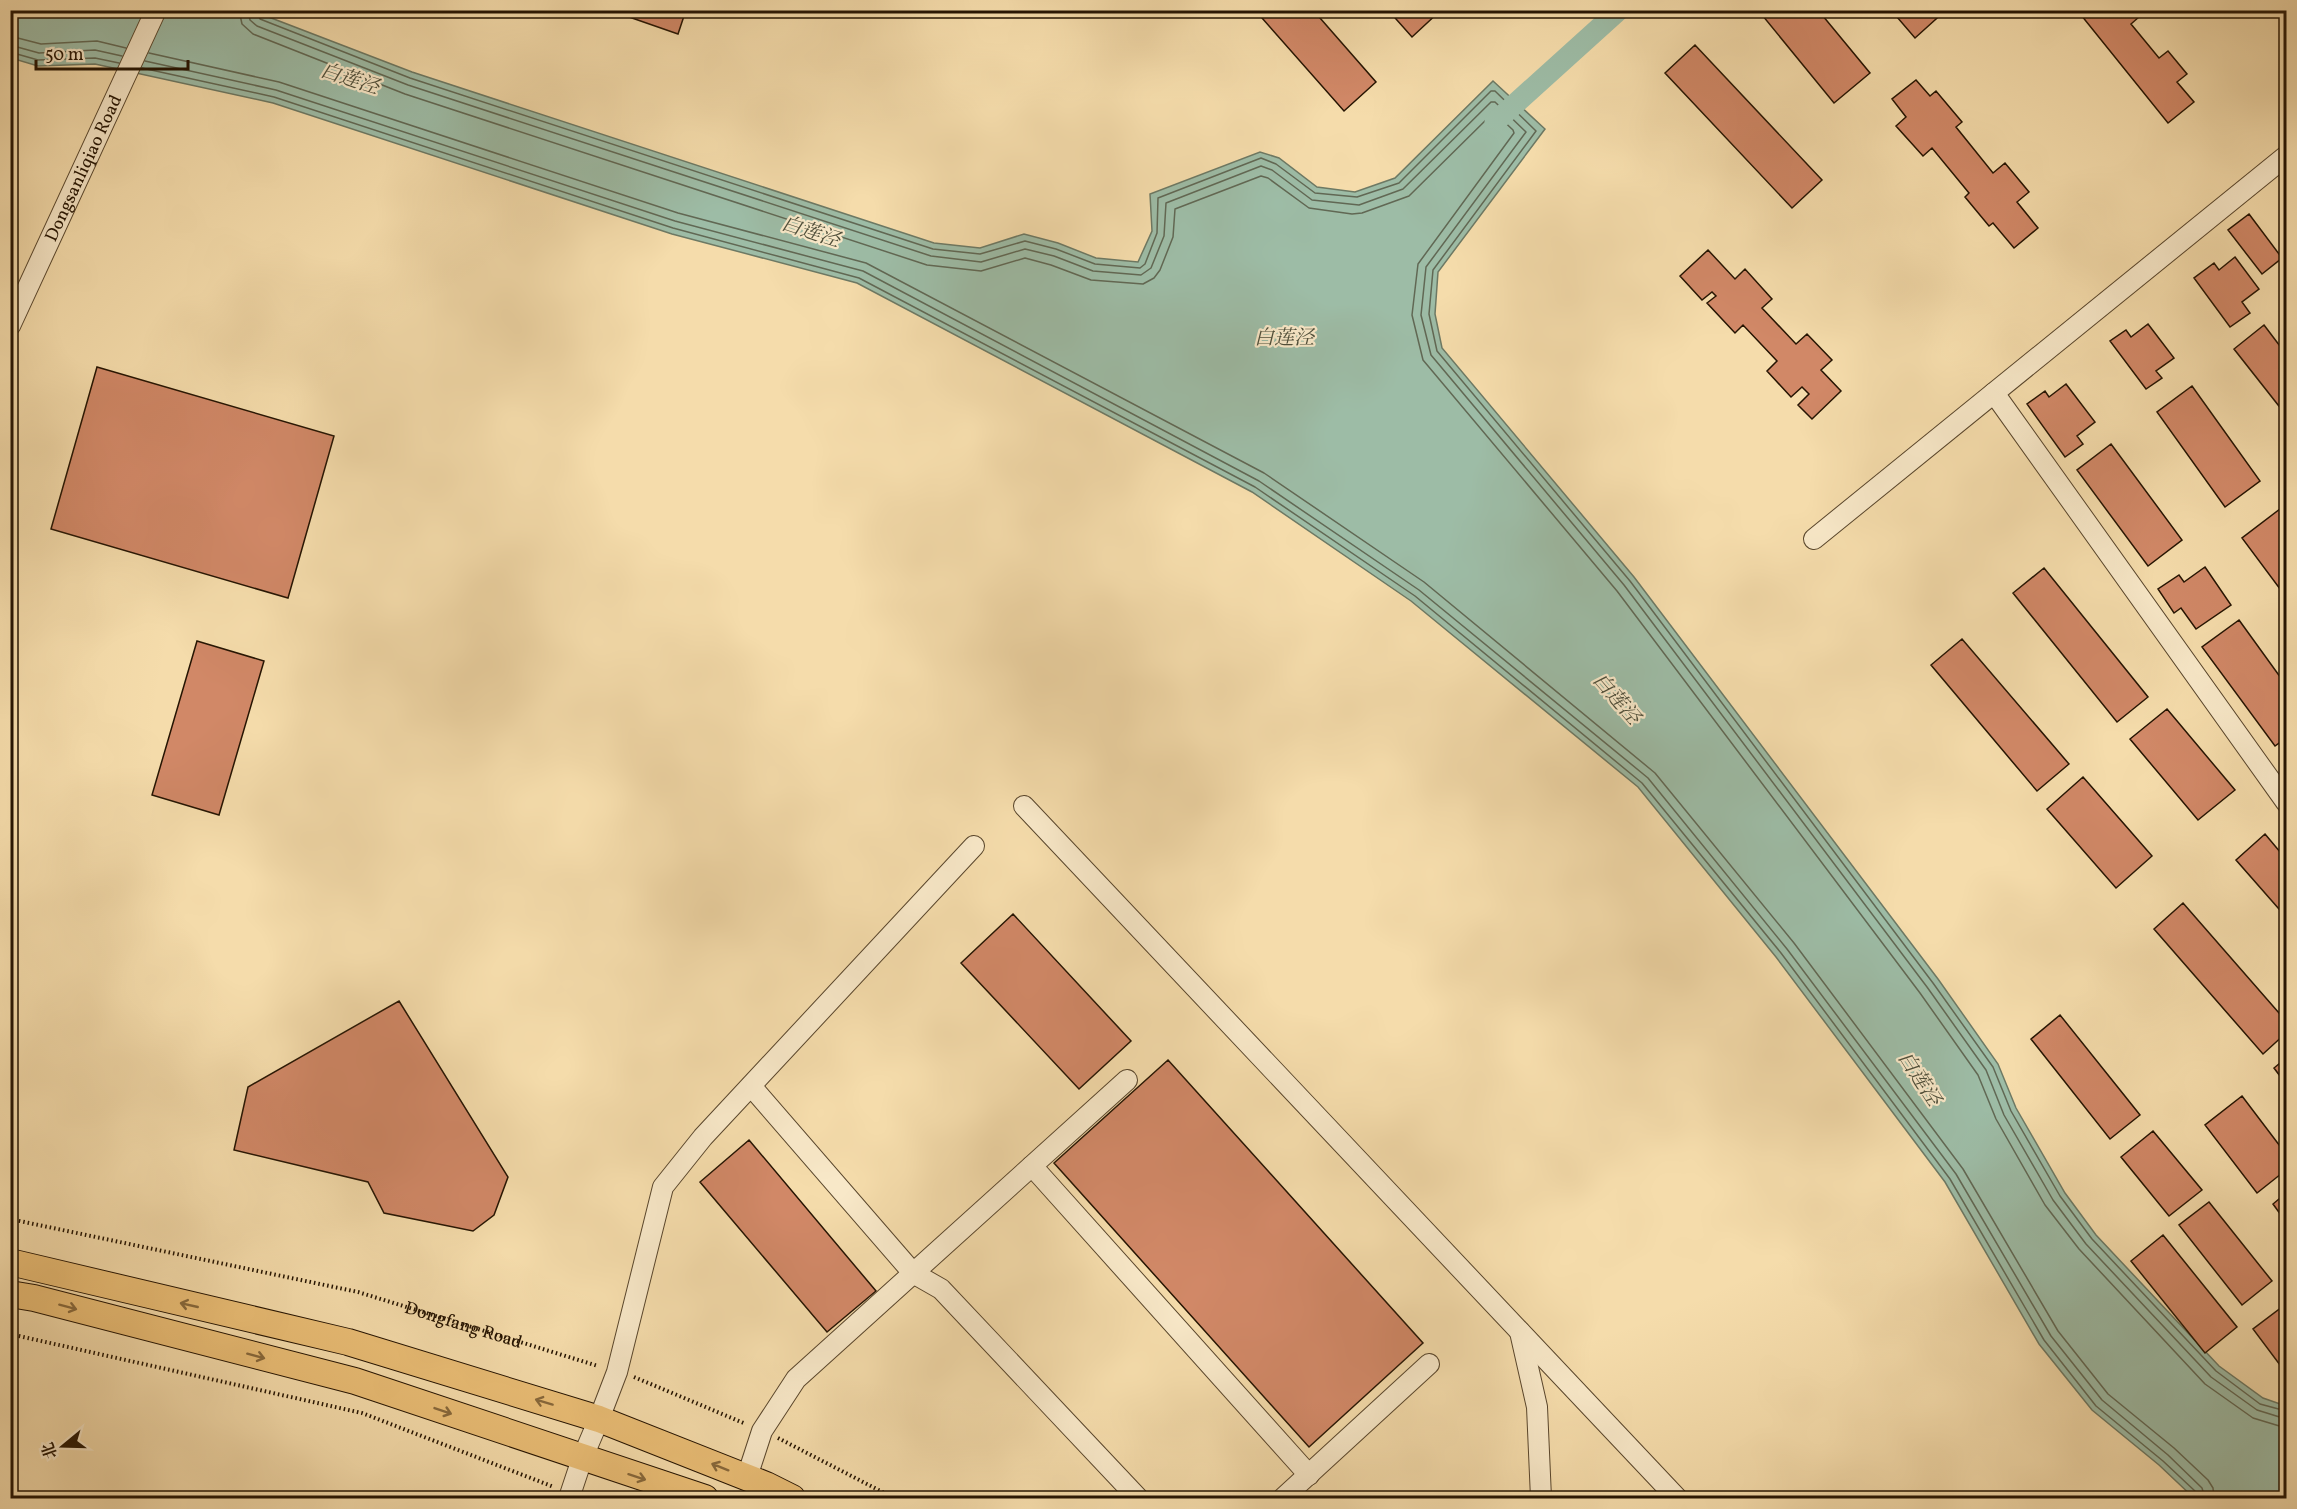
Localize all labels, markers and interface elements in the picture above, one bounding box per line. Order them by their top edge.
scale bar [36,33,188,71]
text: 50 m [45,43,84,68]
water label: 白莲泾 [317,57,384,103]
street label: Dongsanliqiao Road [40,91,129,246]
water label: 白莲泾 [778,210,845,256]
water label: 白莲泾 [1254,325,1316,353]
water label: 白莲泾 [1585,667,1647,733]
water label: 白莲泾 [1890,1046,1947,1114]
street label: Dongfang Road [401,1296,525,1356]
one-way arrow [180,1298,199,1310]
one-way arrow [58,1301,77,1313]
one-way arrow [247,1350,266,1362]
one-way arrow [535,1396,554,1407]
one-way arrow [433,1407,452,1418]
north arrow [33,1416,93,1476]
text: 北 [38,1439,64,1461]
one-way arrow [711,1461,729,1472]
one-way arrow [627,1472,646,1483]

